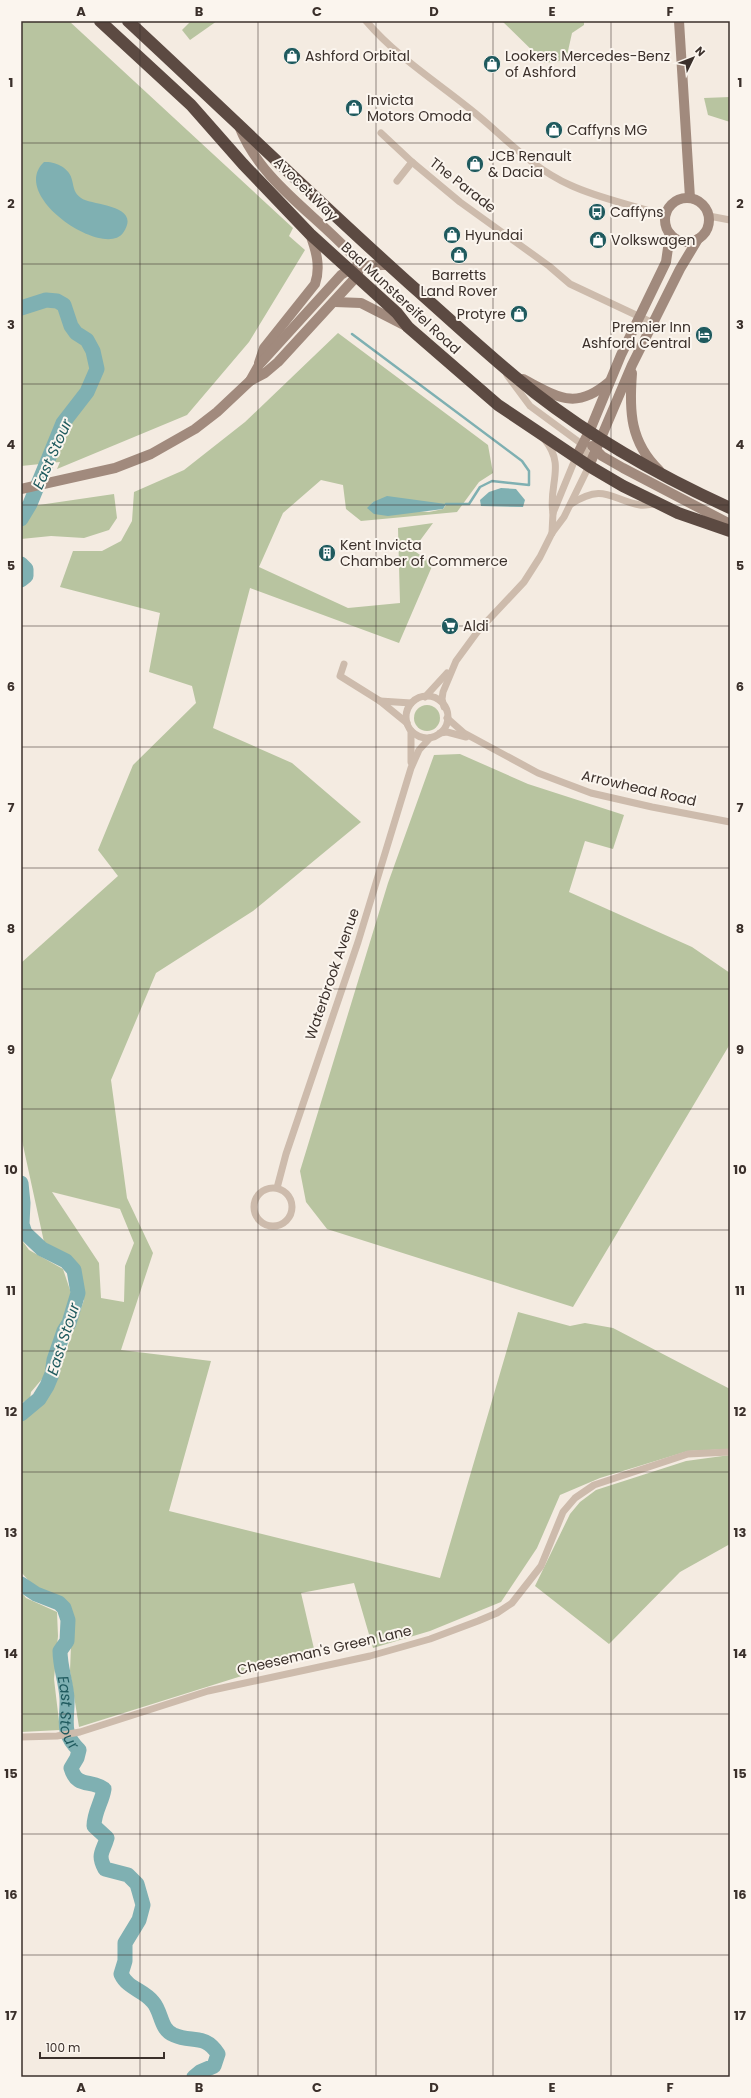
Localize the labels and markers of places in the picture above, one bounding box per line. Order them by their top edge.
shop icon: Ashford Orbital [282,46,302,66]
place label: Ashford Orbital [305,46,410,66]
place label: Lookers Mercedes-Benz of Ashford [505,46,670,82]
shop icon: Lookers Mercedes-Benz of Ashford [482,54,502,74]
place label: Invicta Motors Omoda [367,90,472,126]
shop icon: Invicta Motors Omoda [344,98,364,118]
shop icon: Caffyns MG [544,120,564,140]
place label: Caffyns MG [567,120,647,140]
place label: JCB Renault & Dacia [488,146,572,182]
shop icon: JCB Renault & Dacia [465,154,485,174]
bus stop icon: Caffyns [587,202,607,222]
place label: Caffyns [610,202,664,222]
shop icon: Hyundai [442,225,462,245]
place label: Hyundai [465,225,523,245]
shop icon: Volkswagen [588,230,608,250]
place label: Volkswagen [611,230,695,250]
shop icon: Barretts Land Rover [449,245,469,265]
place label: Barretts Land Rover [421,265,497,301]
place label: Protyre [457,304,506,324]
shop icon: Protyre [509,304,529,324]
place label: Premier Inn Ashford Central [582,317,691,353]
hotel icon: Premier Inn Ashford Central [694,325,714,345]
place label: Kent Invicta Chamber of Commerce [340,535,508,571]
building icon: Kent Invicta Chamber of Commerce [317,543,337,563]
supermarket icon: Aldi [440,616,460,636]
place label: Aldi [463,616,489,636]

